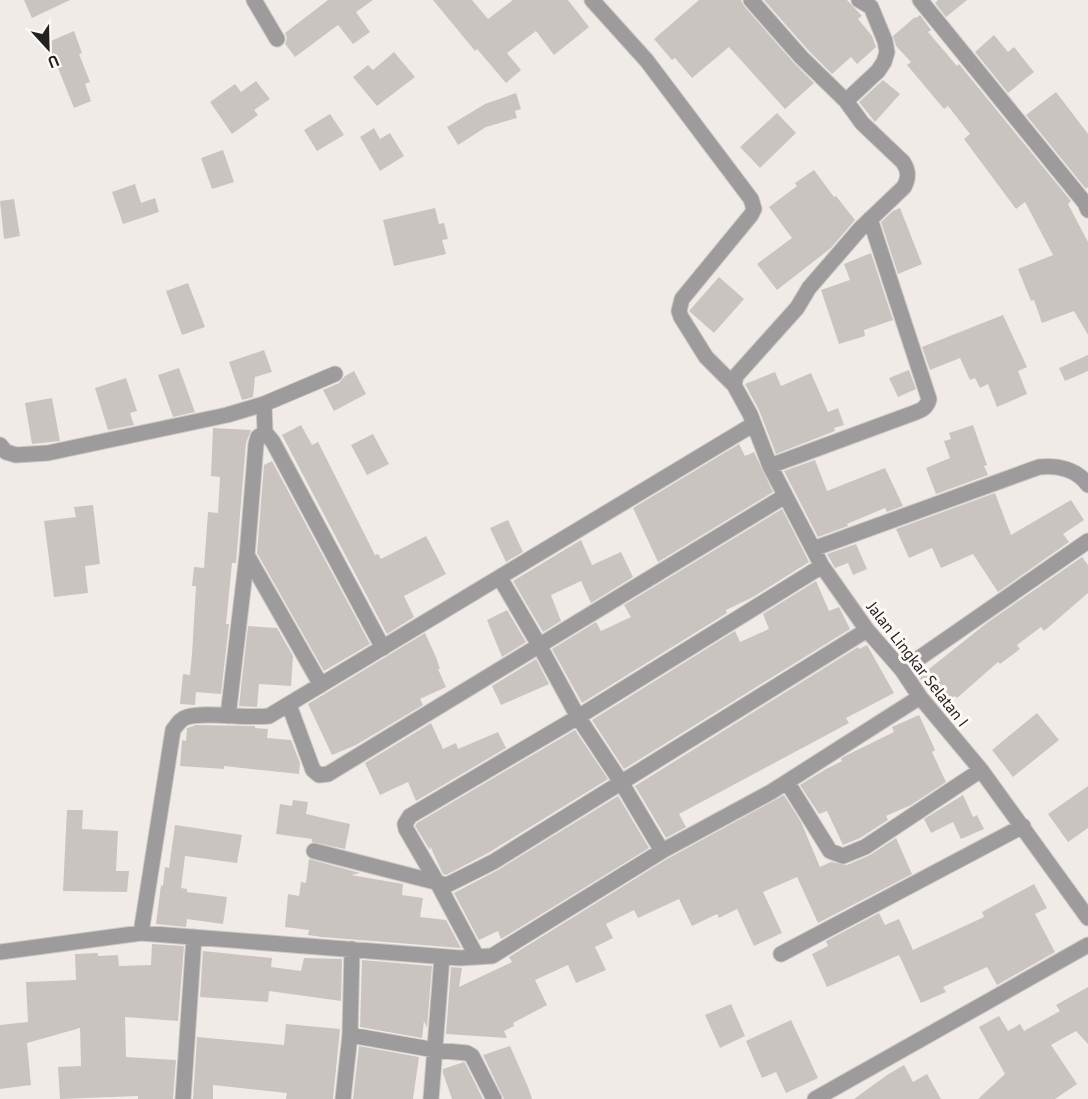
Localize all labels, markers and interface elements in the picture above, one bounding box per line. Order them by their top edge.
north arrow [18,18,78,78]
text: U [45,51,62,73]
street label: Jalan Lingkar Selatan I [862,596,973,731]

